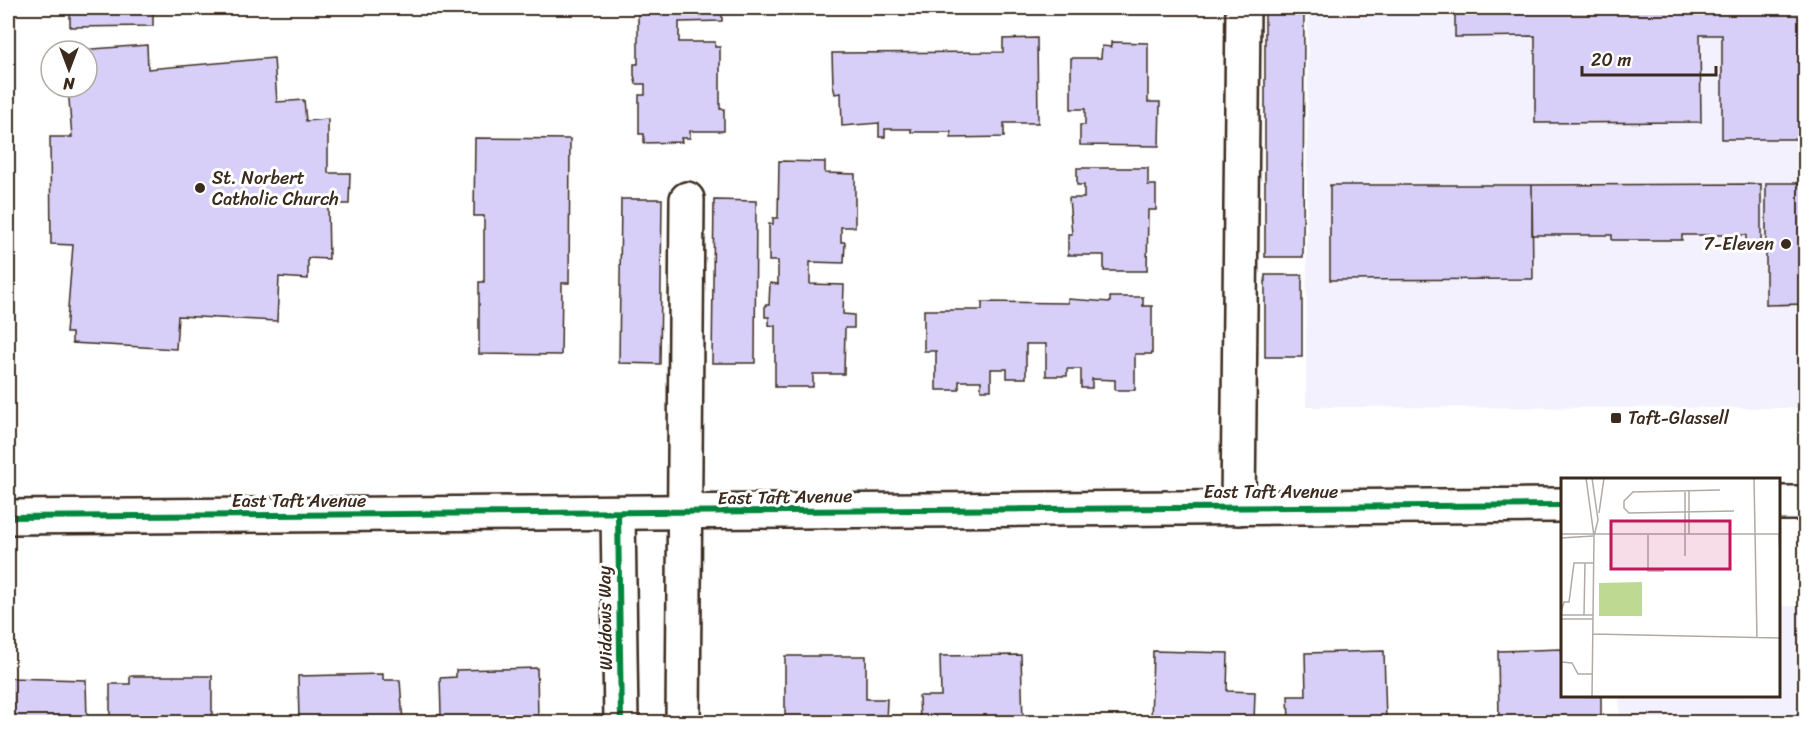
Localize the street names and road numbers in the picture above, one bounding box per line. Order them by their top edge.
street label: East Taft Avenue [1204,476,1338,508]
street label: East Taft Avenue [717,480,853,514]
street label: East Taft Avenue [232,485,366,517]
street label: Widdows Way [588,565,622,671]

